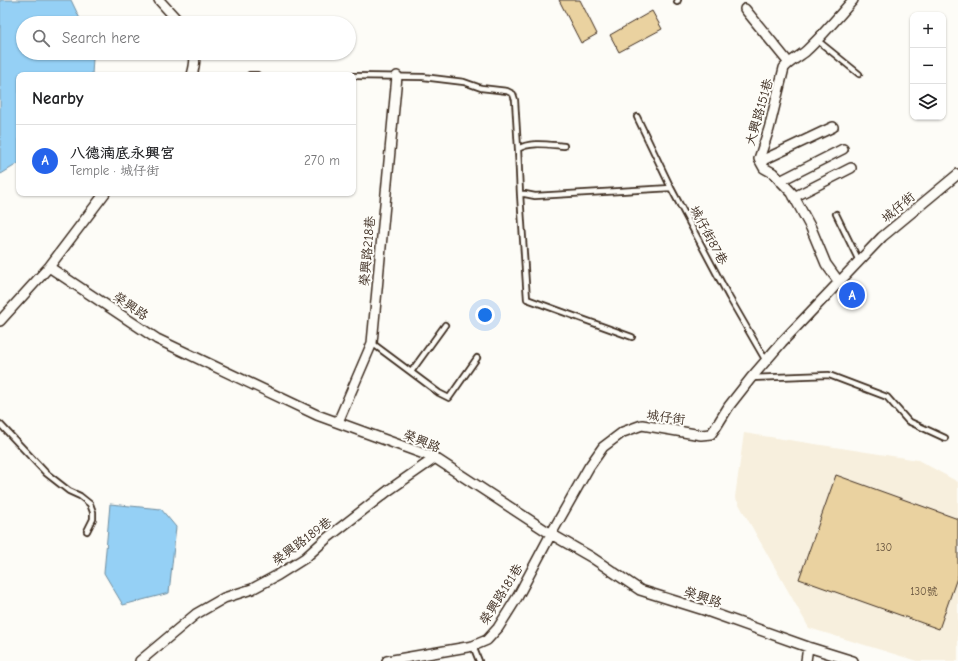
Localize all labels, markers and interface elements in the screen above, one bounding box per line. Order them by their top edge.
map controls [910,12,946,120]
button: + [910,12,946,48]
search box [16,16,356,60]
icon: search [30,27,52,49]
text: Search here [62,29,140,47]
button: − [910,48,946,84]
street label: 大興路151巷 [742,77,776,147]
button: layers [910,84,946,120]
text: Nearby [32,89,83,108]
text: 八德湳底永興宮 [70,144,175,162]
text: A [41,153,49,168]
text: 270 m [304,153,340,168]
text: Temple · 城仔街 [70,163,159,178]
street label: 城仔街 [878,189,918,225]
street label: 城仔街87巷 [687,203,731,267]
street label: 榮興路218巷 [356,215,378,287]
pin: A [839,280,865,310]
street label: 榮興路 [111,289,151,323]
your location [475,305,495,325]
street label: 城仔街 [646,407,686,427]
street label: 榮興路 [401,427,443,455]
street label: 榮興路189巷 [269,514,335,568]
house number: 130 [876,541,892,554]
street label: 榮興路181巷 [476,561,526,627]
street label: 榮興路 [682,584,724,610]
house number: 130號 [910,585,938,598]

